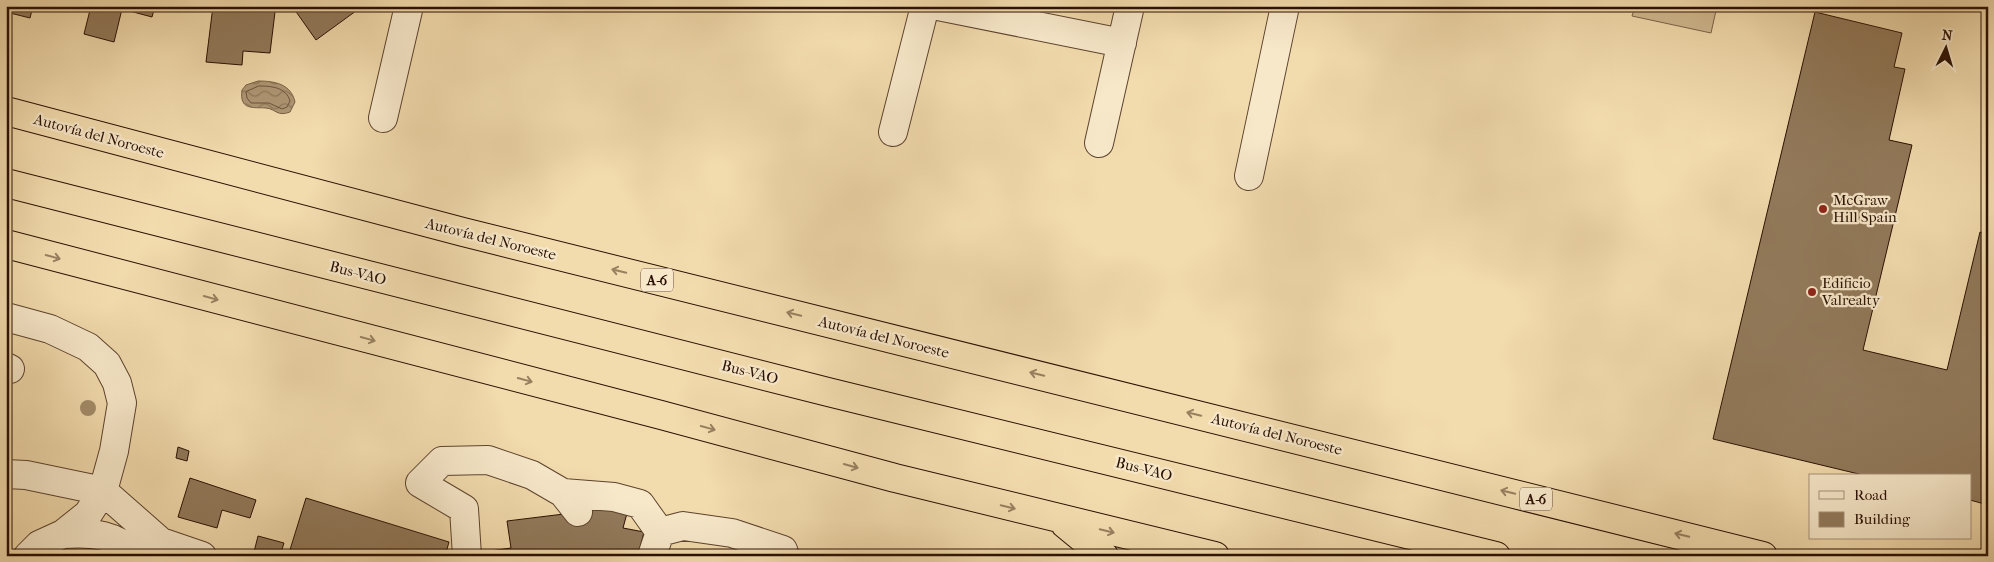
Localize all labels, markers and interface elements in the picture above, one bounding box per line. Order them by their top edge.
north arrow [1922,22,1972,72]
text: N [1941,27,1953,45]
street label: Autovía del Noroeste [31,110,167,162]
place label: McGraw Hill Spain [1833,191,1897,226]
marker: McGraw Hill Spain [1817,203,1829,215]
street label: Autovía del Noroeste [423,214,559,264]
one-way arrow [45,252,61,262]
street label: Bus-VAO [328,257,388,289]
one-way arrow [612,266,628,275]
road number: A-6 [641,268,673,292]
place label: Edificio Valrealty [1821,274,1881,309]
marker: Edificio Valrealty [1806,286,1818,298]
one-way arrow [202,293,218,303]
one-way arrow [786,309,802,318]
street label: Autovía del Noroeste [816,312,952,362]
one-way arrow [359,334,375,344]
street label: Bus-VAO [720,356,780,388]
one-way arrow [1029,369,1045,379]
one-way arrow [517,375,533,385]
one-way arrow [1187,409,1203,418]
street label: Autovía del Noroeste [1209,409,1345,459]
one-way arrow [700,423,716,433]
street label: Bus-VAO [1114,453,1174,485]
one-way arrow [842,462,858,471]
legend [1809,474,1972,540]
text: Road [1854,486,1888,504]
one-way arrow [1500,487,1516,496]
road number: A-6 [1520,488,1552,510]
one-way arrow [1000,503,1016,512]
text: Building [1854,510,1911,528]
one-way arrow [1099,527,1115,536]
one-way arrow [1675,530,1691,540]

